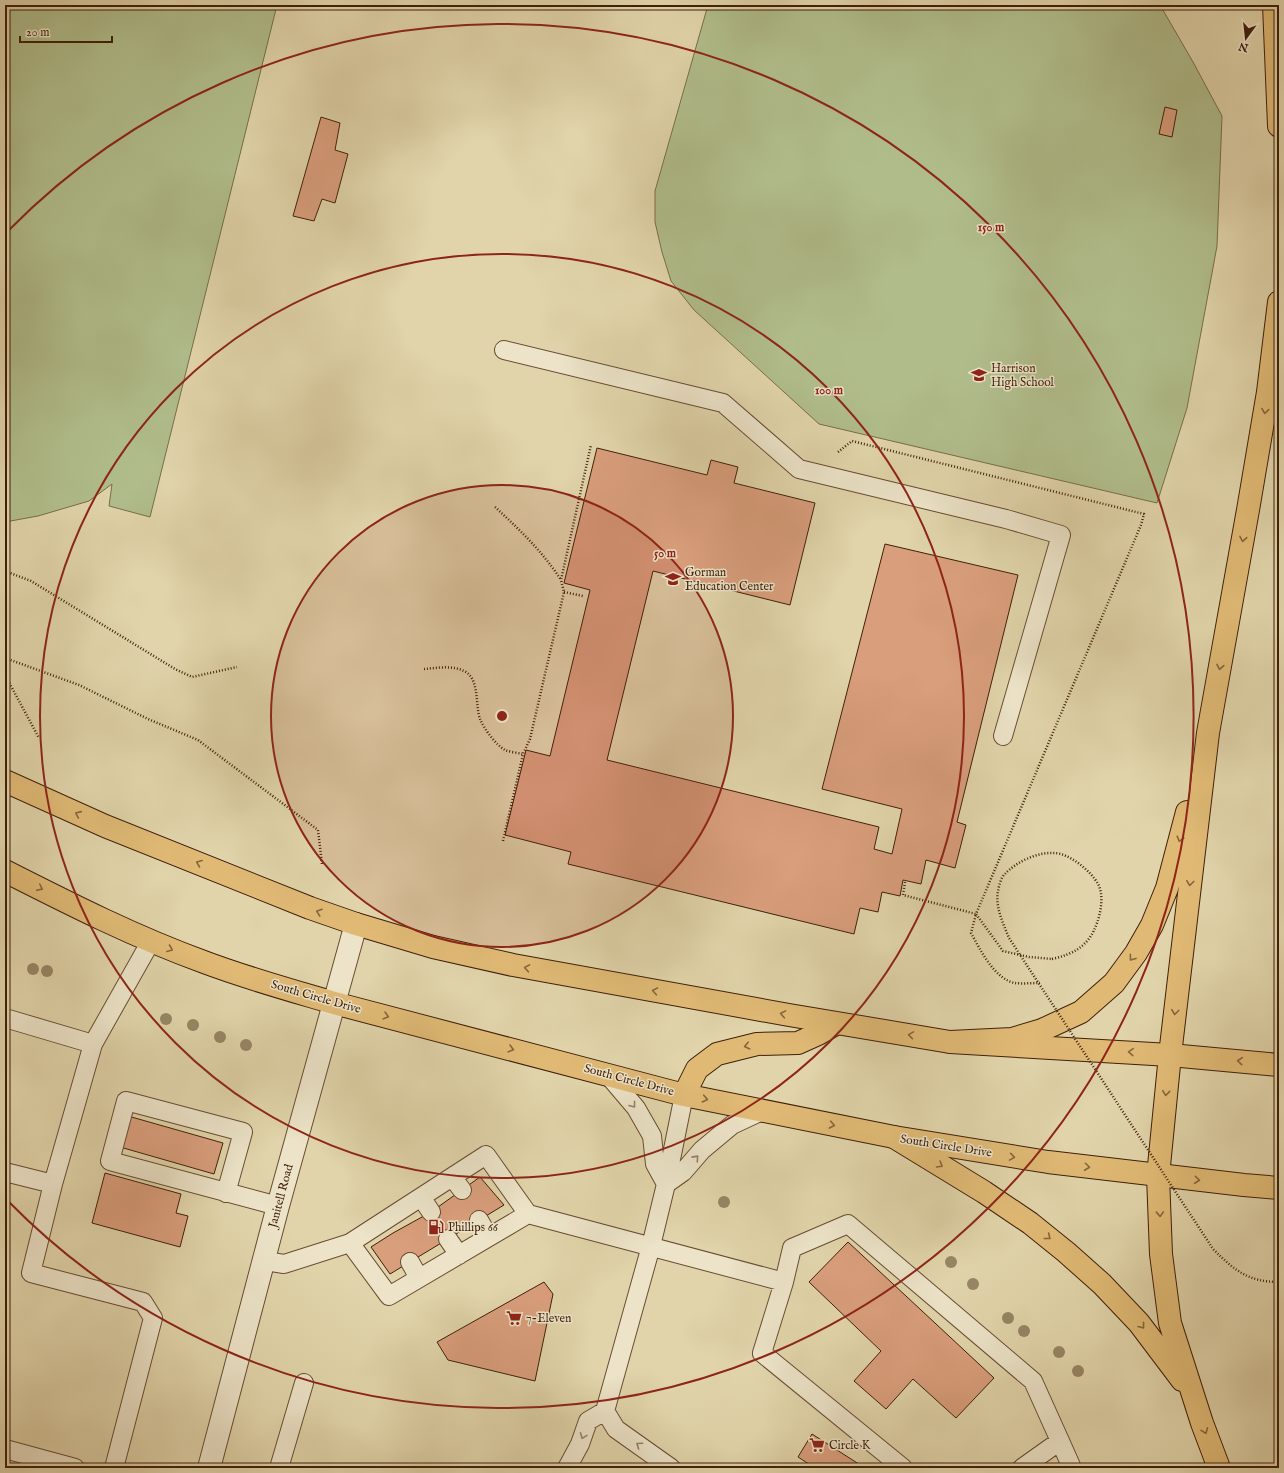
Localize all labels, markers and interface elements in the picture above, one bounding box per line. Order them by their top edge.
scale bar [20,18,112,44]
north arrow [1226,18,1266,58]
text: 20 m [26,25,49,40]
text: N [1237,39,1251,55]
text: 150 m [978,220,1005,235]
place label: Harrison High School [991,361,1055,390]
school or university icon: Harrison High School [970,366,988,384]
text: 100 m [815,383,844,398]
one-way arrow [1261,407,1269,414]
one-way arrow [1239,536,1248,542]
text: 50 m [654,546,677,561]
place label: Gorman Education Center [685,565,774,594]
school or university icon: Gorman Education Center [664,570,682,588]
one-way arrow [1216,664,1225,670]
centre of rings [495,709,509,723]
one-way arrow [75,811,83,819]
one-way arrow [1177,835,1185,842]
one-way arrow [195,860,202,868]
one-way arrow [1186,880,1195,886]
one-way arrow [35,883,43,891]
one-way arrow [316,908,323,916]
one-way arrow [167,944,174,952]
one-way arrow [1129,954,1137,961]
one-way arrow [524,964,530,972]
street label: South Circle Drive [269,977,363,1017]
one-way arrow [652,987,658,996]
one-way arrow [1171,1009,1180,1015]
one-way arrow [780,1010,786,1019]
one-way arrow [382,1011,389,1020]
one-way arrow [908,1032,915,1040]
one-way arrow [744,1042,751,1050]
one-way arrow [507,1044,514,1053]
one-way arrow [1128,1048,1134,1057]
one-way arrow [1237,1057,1243,1066]
street label: South Circle Drive [582,1061,676,1099]
one-way arrow [1162,1090,1171,1096]
one-way arrow [702,1094,708,1103]
one-way arrow [628,1100,635,1107]
one-way arrow [829,1120,835,1129]
street label: South Circle Drive [899,1131,993,1161]
one-way arrow [1009,1152,1015,1160]
one-way arrow [691,1155,698,1163]
one-way arrow [936,1160,943,1168]
street label: Janitell Road [265,1162,298,1232]
one-way arrow [1084,1162,1090,1171]
one-way arrow [1194,1175,1200,1184]
one-way arrow [1155,1211,1164,1217]
fuel station icon: Phillips 66 [427,1218,445,1236]
place label: Phillips 66 [448,1220,499,1236]
one-way arrow [1043,1232,1050,1239]
supermarket icon: 7-Eleven [505,1309,523,1327]
place label: 7-Eleven [526,1311,572,1326]
one-way arrow [1137,1322,1144,1329]
one-way arrow [1201,1428,1209,1435]
one-way arrow [579,1433,587,1440]
supermarket icon: Circle K [808,1436,826,1454]
place label: Circle K [829,1438,871,1453]
one-way arrow [637,1443,644,1450]

